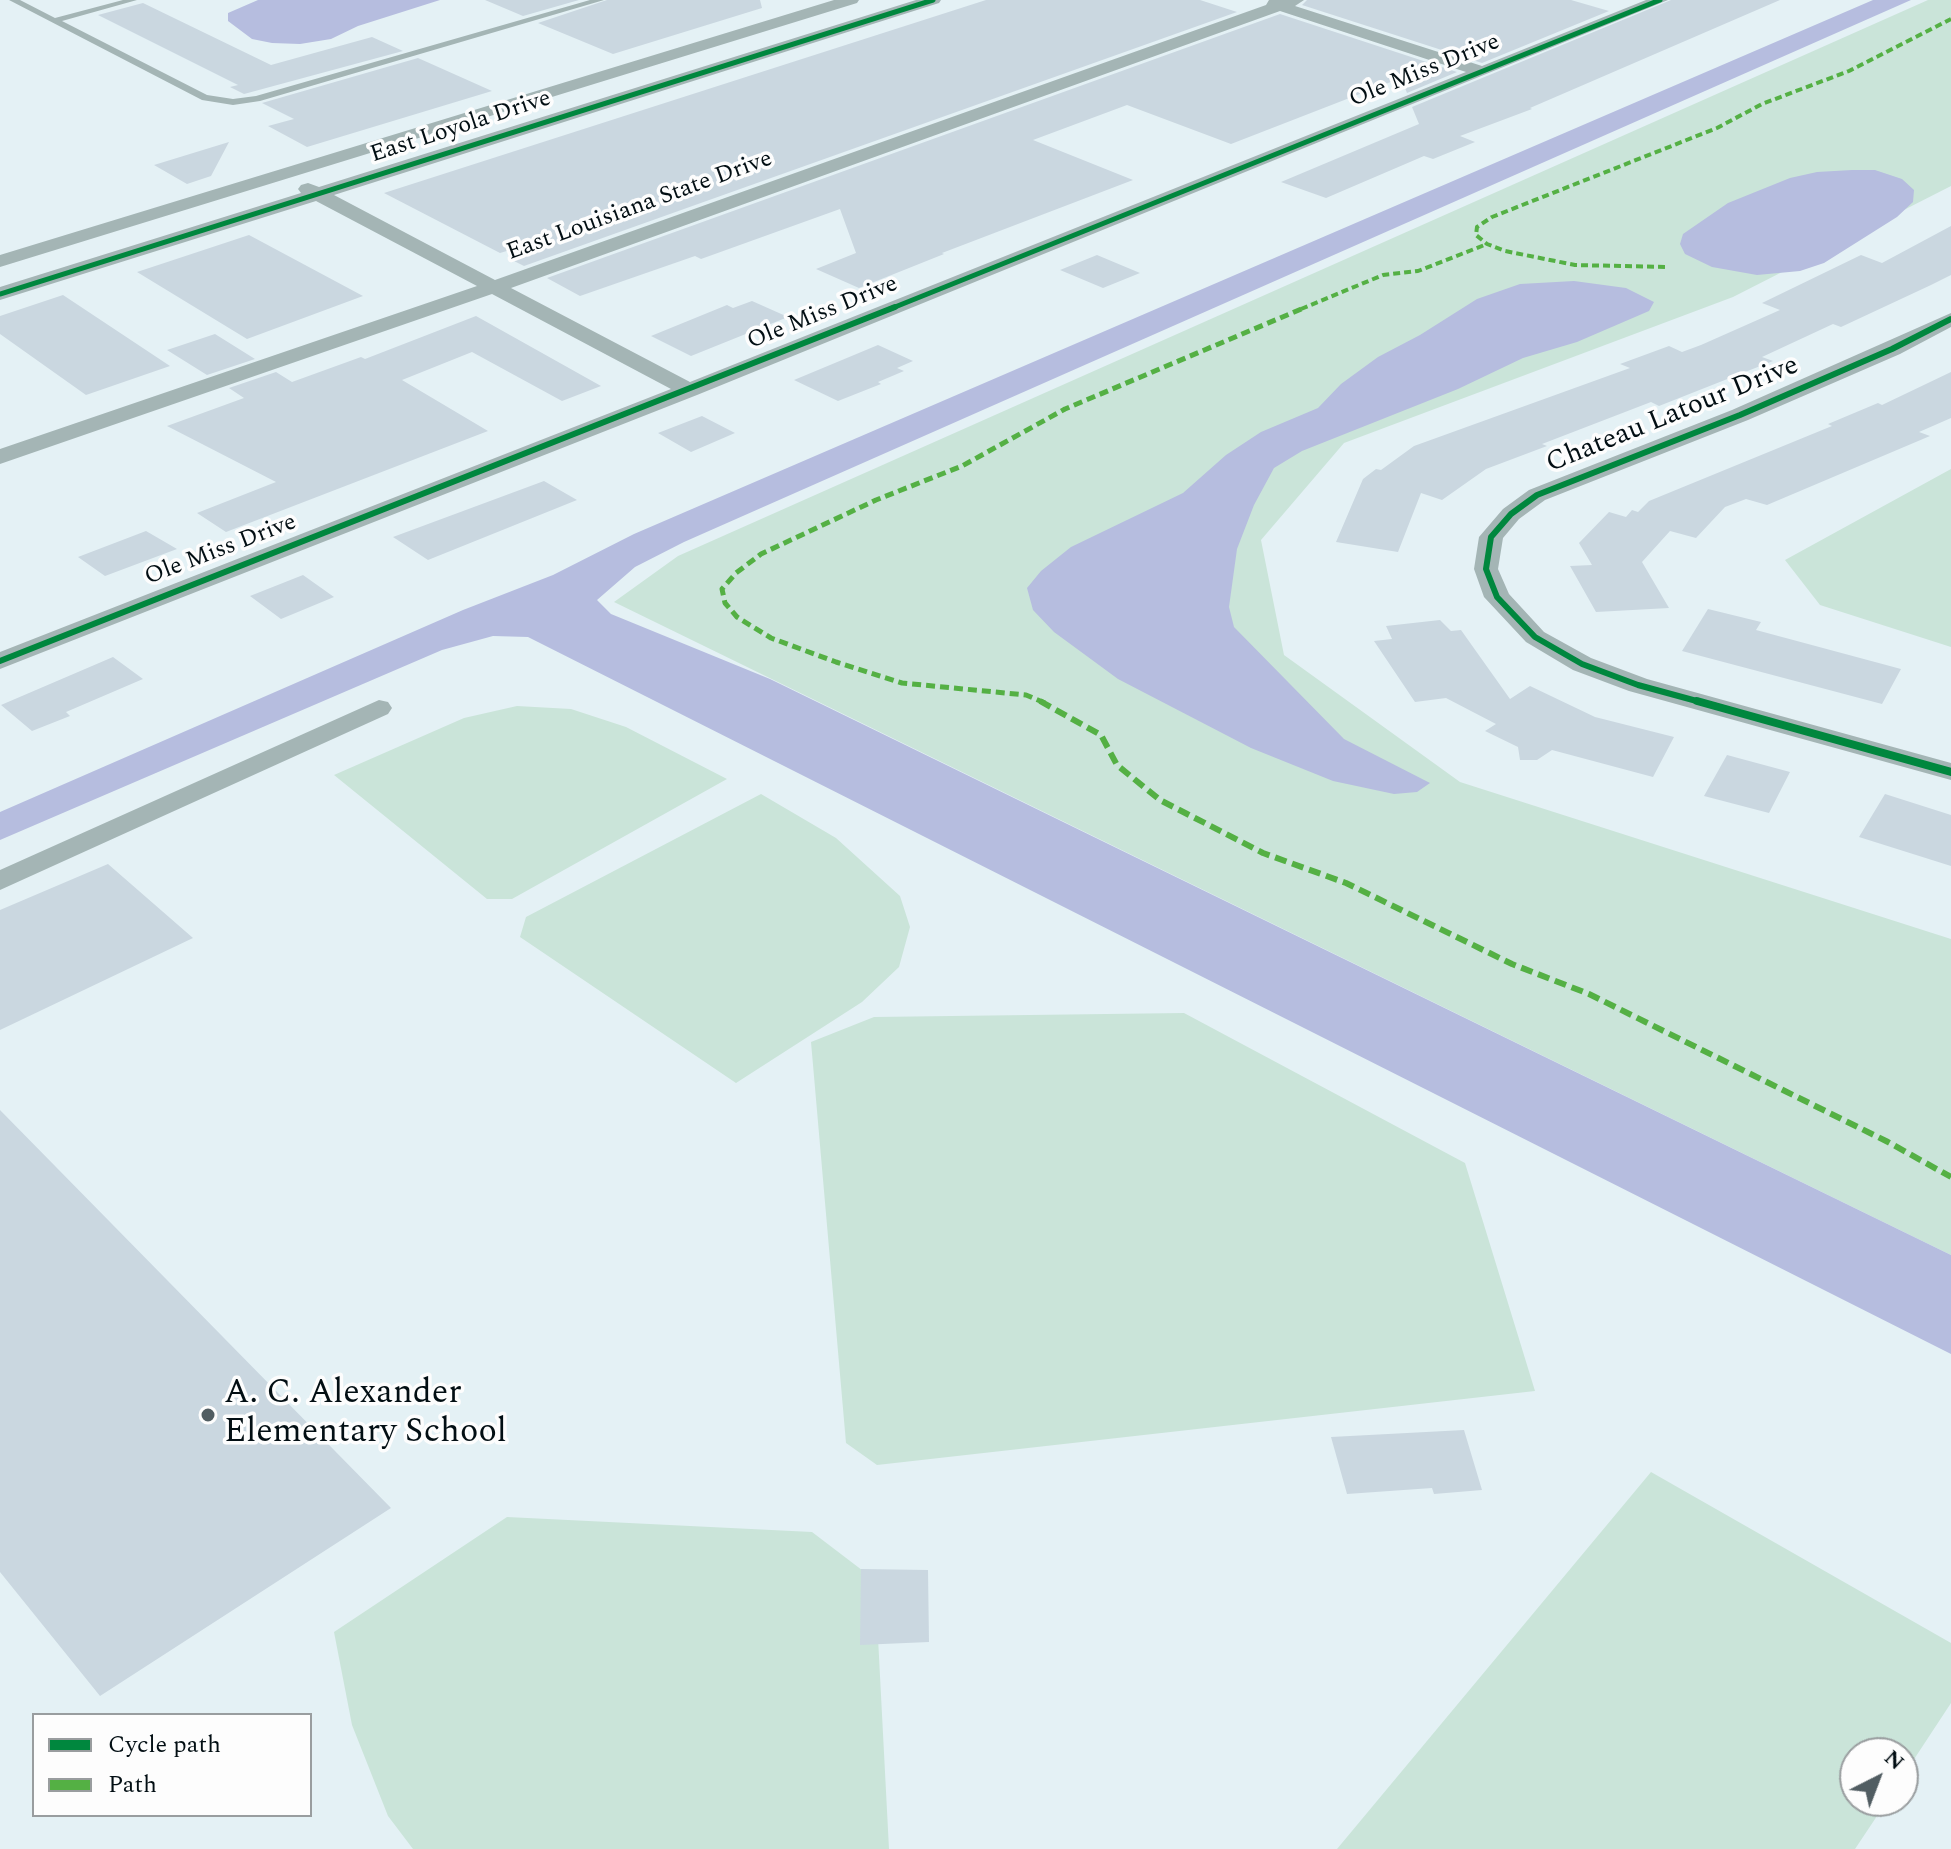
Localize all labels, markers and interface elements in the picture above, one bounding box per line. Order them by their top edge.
street label: Ole Miss Drive [1346,29,1504,115]
street label: East Loyola Drive [367,85,555,171]
street label: East Louisiana State Drive [503,146,777,268]
street label: Ole Miss Drive [744,271,902,357]
street label: Chateau Latour Drive [1542,350,1804,482]
street label: Ole Miss Drive [141,509,301,593]
place label: A. C. Alexander Elementary School [224,1375,507,1454]
marker: A. C. Alexander Elementary School [199,1406,217,1424]
legend [32,1713,312,1817]
text: Cycle path [108,1727,221,1763]
north arrow [1839,1737,1919,1817]
text: N [1876,1742,1912,1779]
text: Path [108,1767,157,1803]

